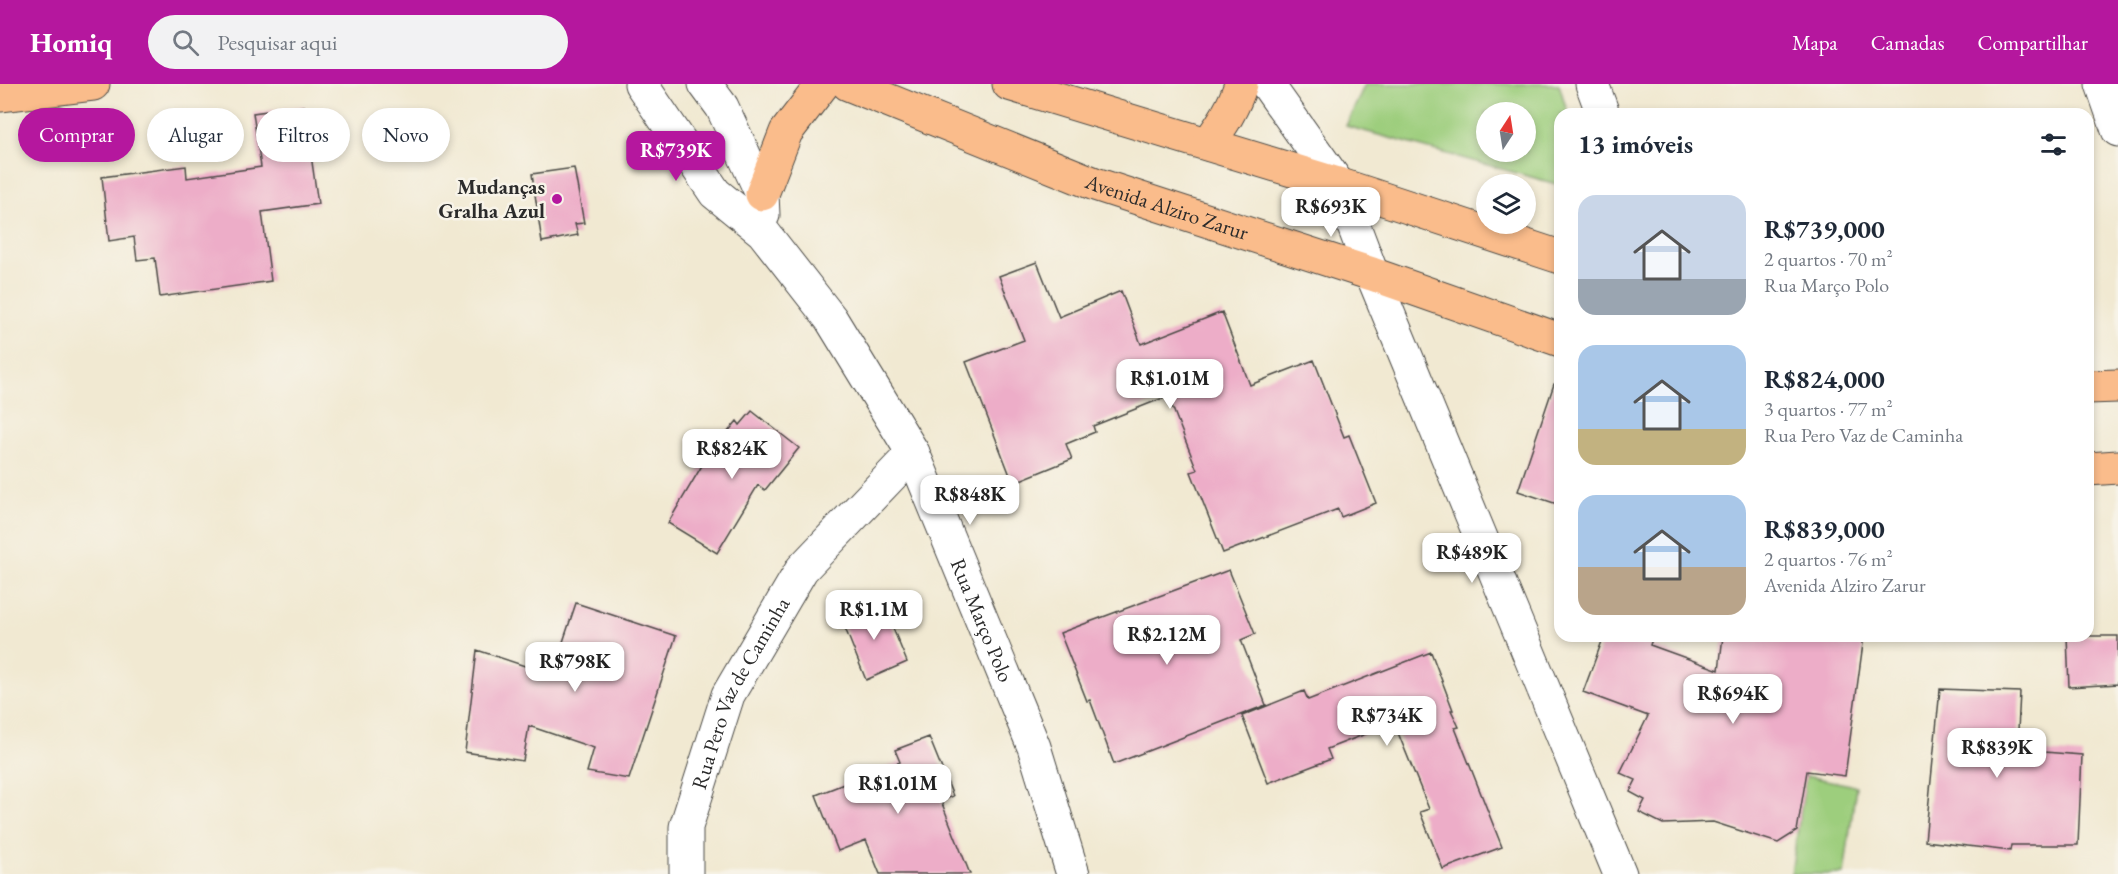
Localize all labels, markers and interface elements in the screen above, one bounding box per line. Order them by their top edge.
search box [148,15,568,69]
text: Homiq [30,24,112,60]
icon: search [169,26,202,59]
text: Pesquisar aqui [217,28,337,57]
text: Mapa [1792,29,1838,56]
text: Camadas [1871,29,1944,56]
text: Compartilhar [1977,29,2088,56]
north arrow [1476,102,1536,162]
map controls [1476,102,1536,234]
chip: Comprar [18,108,135,162]
chip: Alugar [147,108,244,162]
chip: Filtros [256,108,350,162]
chip: Novo [362,108,450,162]
text: 13 imóveis [1578,127,1693,161]
icon: filters [2037,128,2070,161]
pin: R$739K [627,131,725,182]
text: R$739K [640,137,712,163]
street label: Avenida Alziro Zarur [1080,167,1252,246]
place label: Mudanças Gralha Azul [439,173,545,224]
button: layers [1476,174,1536,234]
pin: R$693K [1282,187,1380,238]
marker: Mudanças Gralha Azul [550,192,564,206]
text: R$693K [1295,193,1367,219]
text: R$739,000 [1764,212,1885,246]
icon: home [1626,219,1698,291]
text: 2 quartos · 70 m² [1764,246,1893,272]
text: Rua Março Polo [1764,272,1889,298]
pin: R$1.01M [1115,359,1225,410]
text: R$824,000 [1764,362,1885,396]
text: R$1.01M [1130,365,1210,391]
icon: home [1626,369,1698,441]
text: 3 quartos · 77 m² [1764,396,1893,422]
text: Rua Pero Vaz de Caminha [1764,422,1963,448]
pin: R$824K [683,429,781,480]
text: R$824K [696,435,768,461]
pin: R$848K [921,475,1019,526]
text: R$848K [934,481,1006,507]
text: R$839,000 [1764,512,1885,546]
icon: home [1626,519,1698,591]
pin: R$489K [1423,533,1521,584]
text: R$489K [1436,539,1508,565]
text: 2 quartos · 76 m² [1764,546,1893,572]
street label: Rua Março Polo [945,554,1020,686]
text: Avenida Alziro Zarur [1764,572,1926,598]
pin: R$1.1M [825,590,923,641]
street label: Rua Pero Vaz de Caminha [685,592,796,792]
text: R$1.1M [840,596,908,622]
pin: R$2.12M [1112,615,1222,666]
text: R$2.12M [1127,621,1207,647]
pin: R$798K [526,642,624,693]
text: R$798K [539,648,611,674]
pin: R$694K [1684,674,1782,725]
text: R$694K [1697,680,1769,706]
pin: R$734K [1338,696,1436,747]
text: R$734K [1351,702,1423,728]
pin: R$839K [1948,728,2046,779]
text: R$839K [1961,734,2033,760]
pin: R$1.01M [843,764,953,815]
text: R$1.01M [858,770,938,796]

